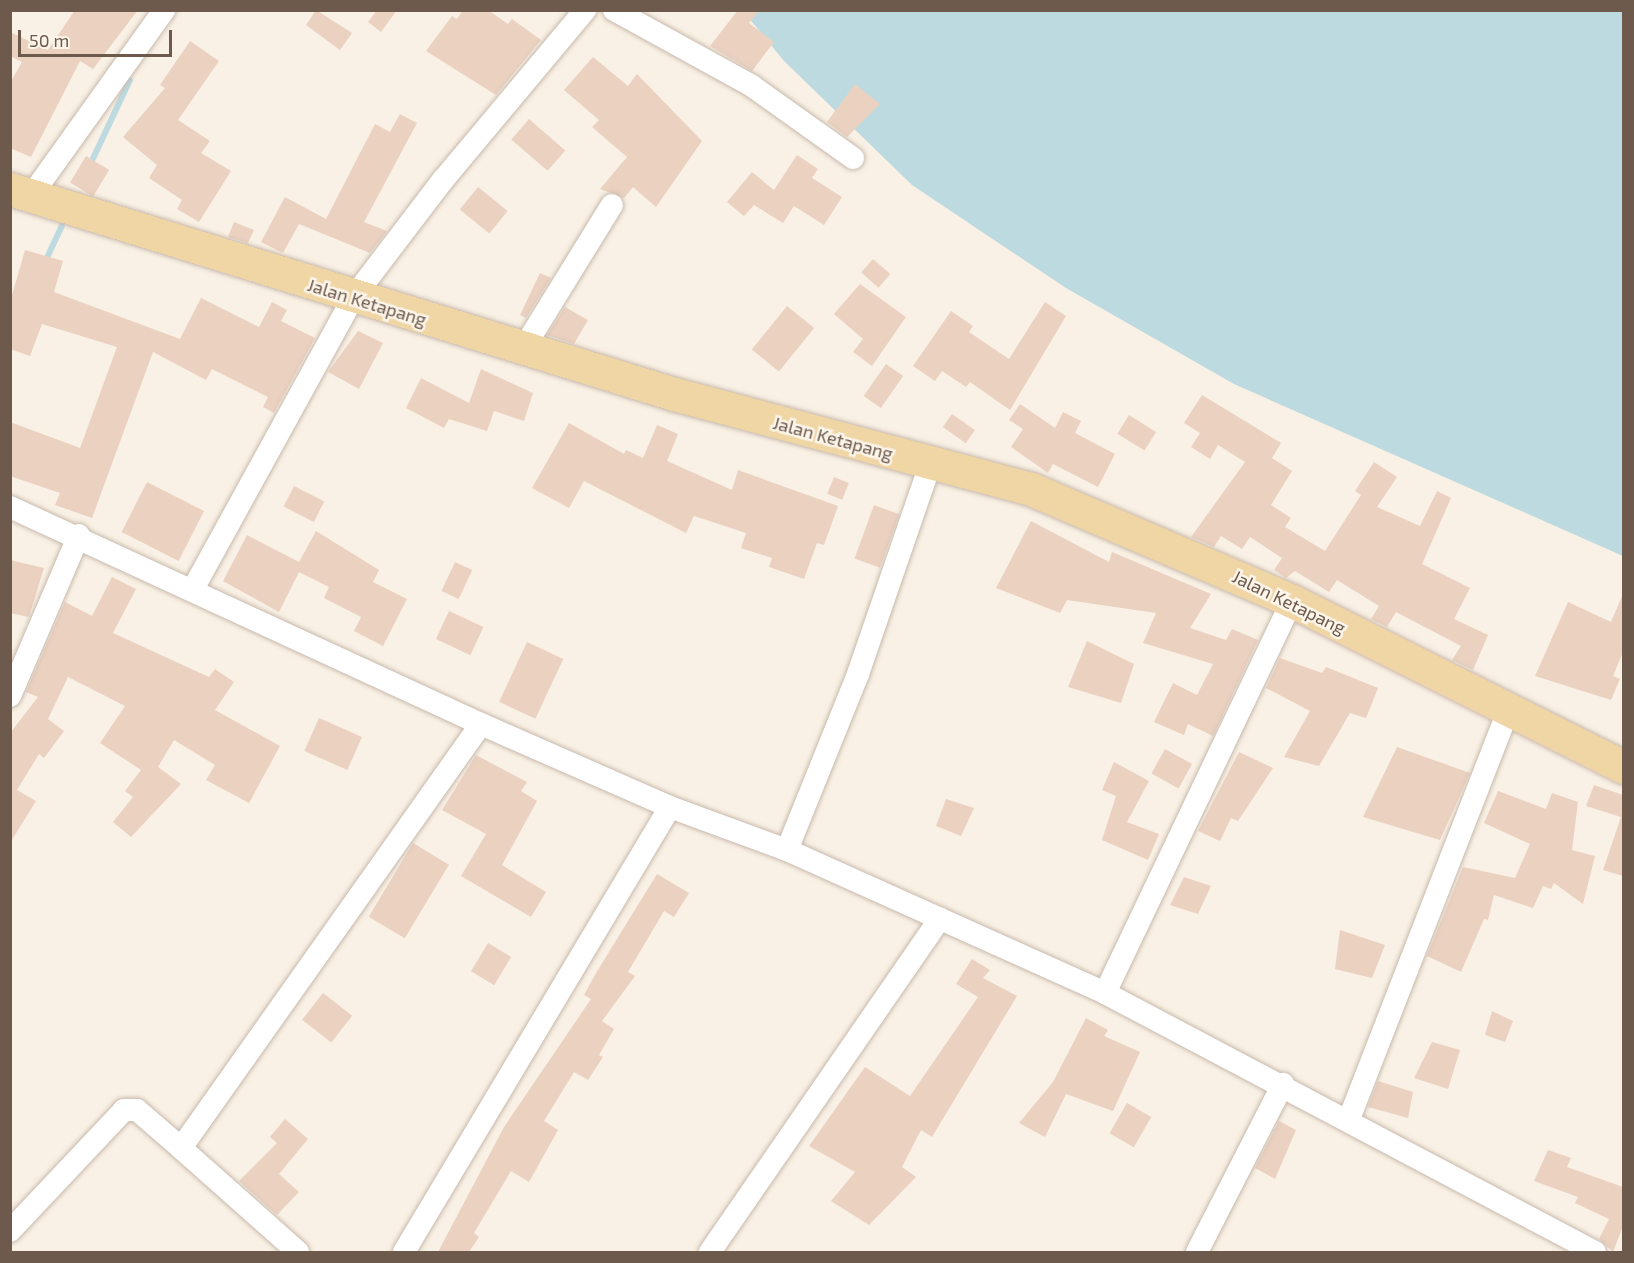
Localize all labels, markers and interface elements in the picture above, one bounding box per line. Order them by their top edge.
scale bar [21,18,176,56]
text: 50 m [29,29,69,51]
street label: Jalan Ketapang [305,274,429,330]
street label: Jalan Ketapang [771,412,895,464]
street label: Jalan Ketapang [1229,565,1349,639]

